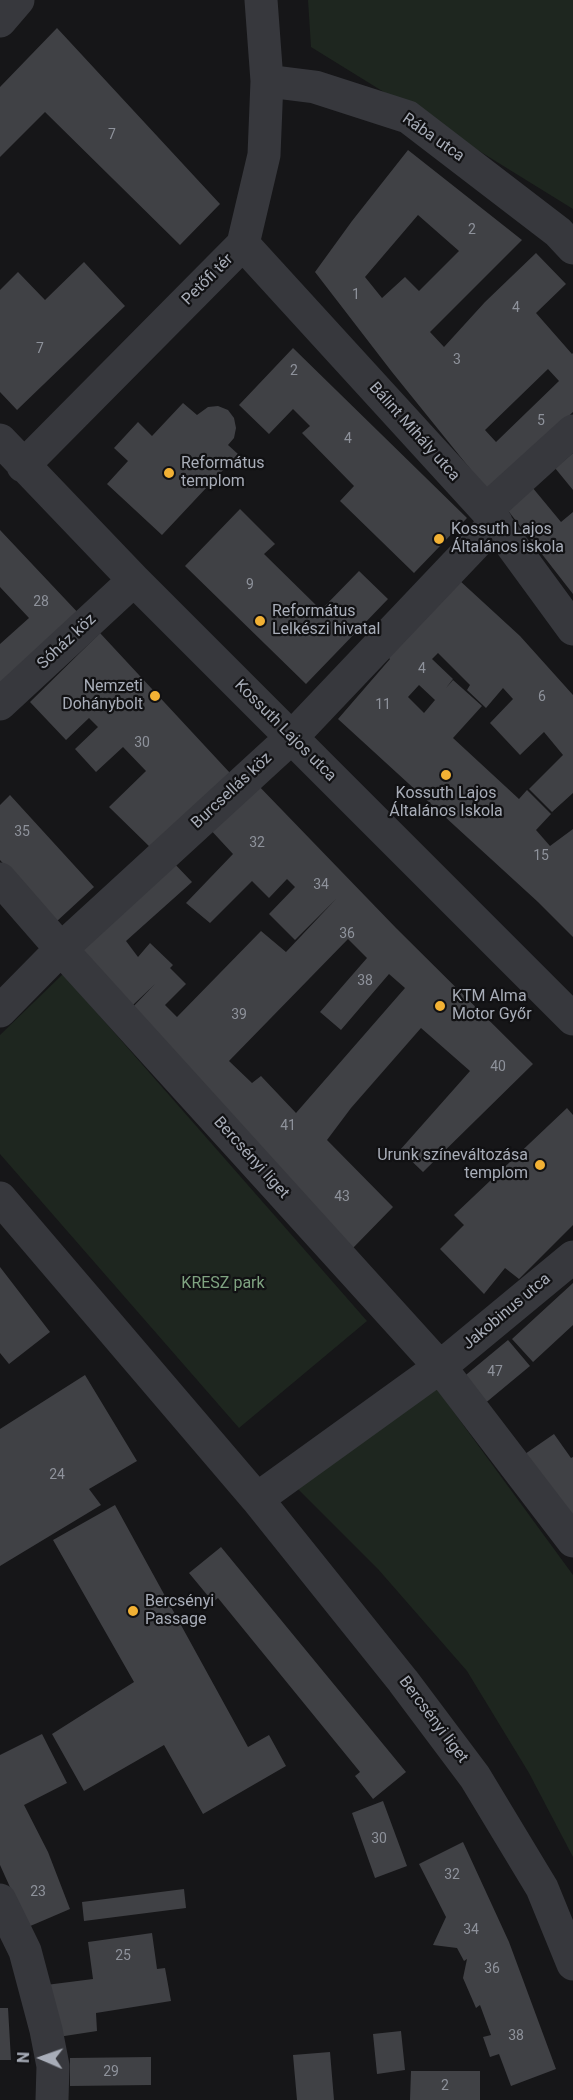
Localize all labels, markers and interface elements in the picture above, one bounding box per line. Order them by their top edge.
street label: Rába utca [398,110,468,166]
house number: 7 [108,127,116,143]
house number: 2 [468,222,476,238]
street label: Petőfi tér [178,250,238,310]
house number: 1 [352,287,360,303]
house number: 4 [512,300,520,316]
house number: 7 [36,341,44,357]
house number: 3 [453,352,461,368]
house number: 2 [290,363,298,379]
street label: Bálint Mihály utca [365,379,463,485]
house number: 5 [537,413,545,429]
house number: 4 [344,431,352,447]
place label: Református templom [181,454,264,492]
marker: Református templom [162,466,176,480]
place label: Kossuth Lajos Általános iskola [451,520,564,558]
marker: Kossuth Lajos Általános iskola [432,532,446,546]
house number: 9 [246,577,254,593]
house number: 28 [33,594,49,610]
place label: Református Lelkészi hivatal [272,602,380,640]
street label: Sóház köz [34,610,100,674]
marker: Református Lelkészi hivatal [253,614,267,628]
house number: 4 [418,661,426,677]
street label: Kossuth Lajos utca [230,676,340,786]
place label: Nemzeti Dohánybolt [62,677,143,715]
marker: Nemzeti Dohánybolt [148,689,162,703]
house number: 6 [538,689,546,705]
house number: 11 [375,697,391,713]
house number: 30 [134,735,150,751]
street label: Burcsellás köz [188,749,276,833]
marker: Kossuth Lajos Általános Iskola [439,768,453,782]
place label: Kossuth Lajos Általános Iskola [389,784,503,822]
house number: 35 [14,824,30,840]
house number: 32 [249,835,265,851]
house number: 15 [533,848,549,864]
house number: 34 [313,877,329,893]
house number: 36 [339,926,355,942]
house number: 38 [357,973,373,989]
place label: KTM Alma Motor Győr [452,987,532,1025]
marker: KTM Alma Motor Győr [433,999,447,1013]
house number: 39 [231,1007,247,1023]
house number: 40 [490,1059,506,1075]
street label: Bercsényi liget [209,1113,293,1203]
house number: 41 [280,1118,296,1134]
place label: Urunk színeváltozása templom [377,1146,528,1184]
marker: Urunk színeváltozása templom [533,1158,547,1172]
house number: 43 [334,1189,350,1205]
street label: Jakobinus utca [459,1270,555,1354]
park label: KRESZ park [181,1274,265,1294]
house number: 47 [487,1364,503,1380]
house number: 24 [49,1467,65,1483]
place label: Bercsényi Passage [145,1592,214,1630]
marker: Bercsényi Passage [126,1604,140,1618]
street label: Bercsényi liget [394,1673,472,1767]
house number: 30 [371,1831,387,1847]
house number: 32 [444,1867,460,1883]
house number: 23 [30,1884,46,1900]
house number: 34 [463,1922,479,1938]
house number: 25 [115,1948,131,1964]
house number: 36 [484,1961,500,1977]
north arrow [12,2028,72,2088]
house number: 38 [508,2028,524,2044]
text: N [14,2051,33,2063]
house number: 29 [103,2064,119,2080]
house number: 2 [441,2078,449,2094]

